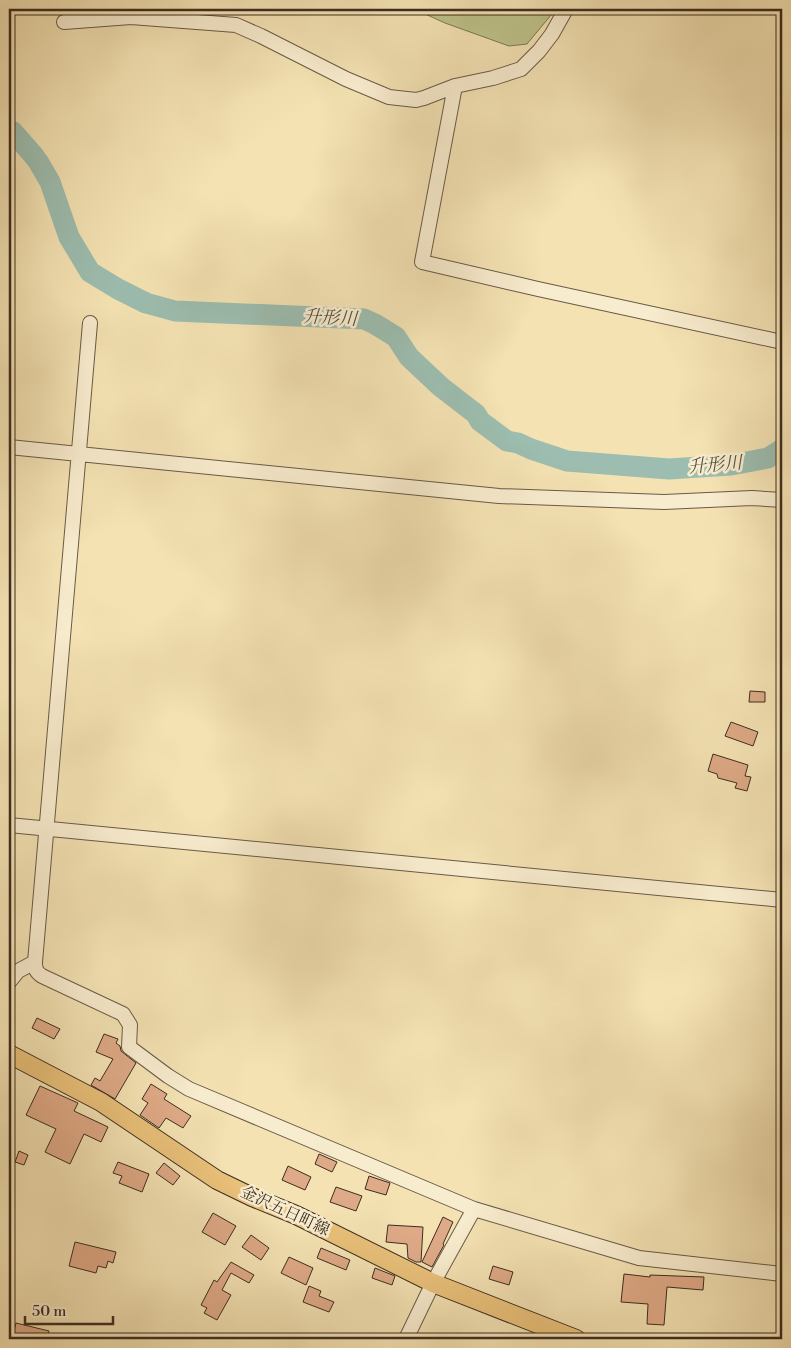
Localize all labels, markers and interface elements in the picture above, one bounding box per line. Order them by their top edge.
water label: 升形川 [302,305,360,331]
water label: 升形川 [687,451,745,479]
street label: 金沢五日町線 [237,1182,333,1240]
scale bar [25,1293,112,1325]
text: 50 m [32,1302,66,1321]

